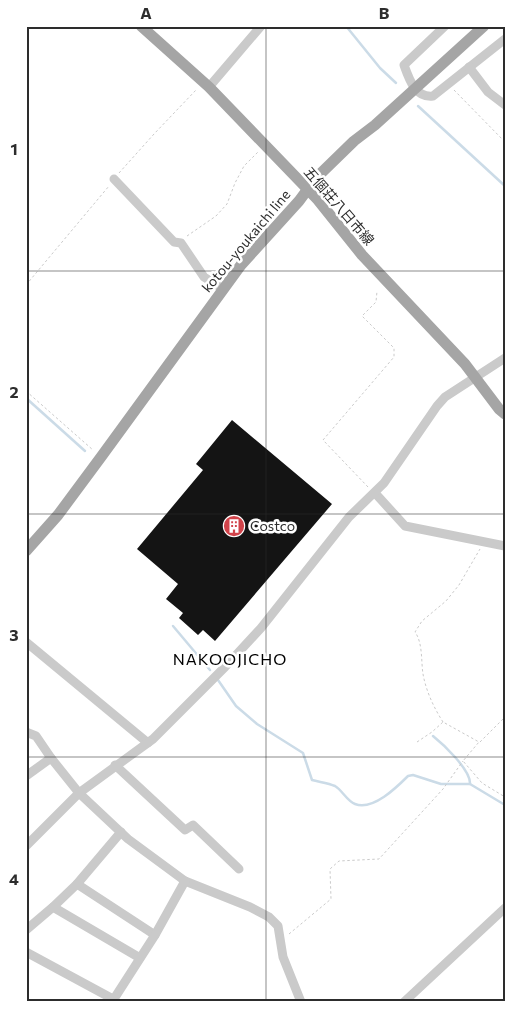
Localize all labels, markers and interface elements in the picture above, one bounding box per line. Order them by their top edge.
text: A [140,3,152,22]
text: B [379,3,390,22]
text: 1 [10,139,18,158]
street label: 五個荘八日市線 [301,163,378,248]
street label: kotou-youkaichi line [198,186,294,295]
text: 2 [9,382,19,401]
building icon: Costco [222,514,246,538]
place label: Costco [250,517,295,534]
text: 3 [9,625,19,644]
district label: NAKOOJICHO [173,649,287,668]
text: 4 [9,869,19,888]

